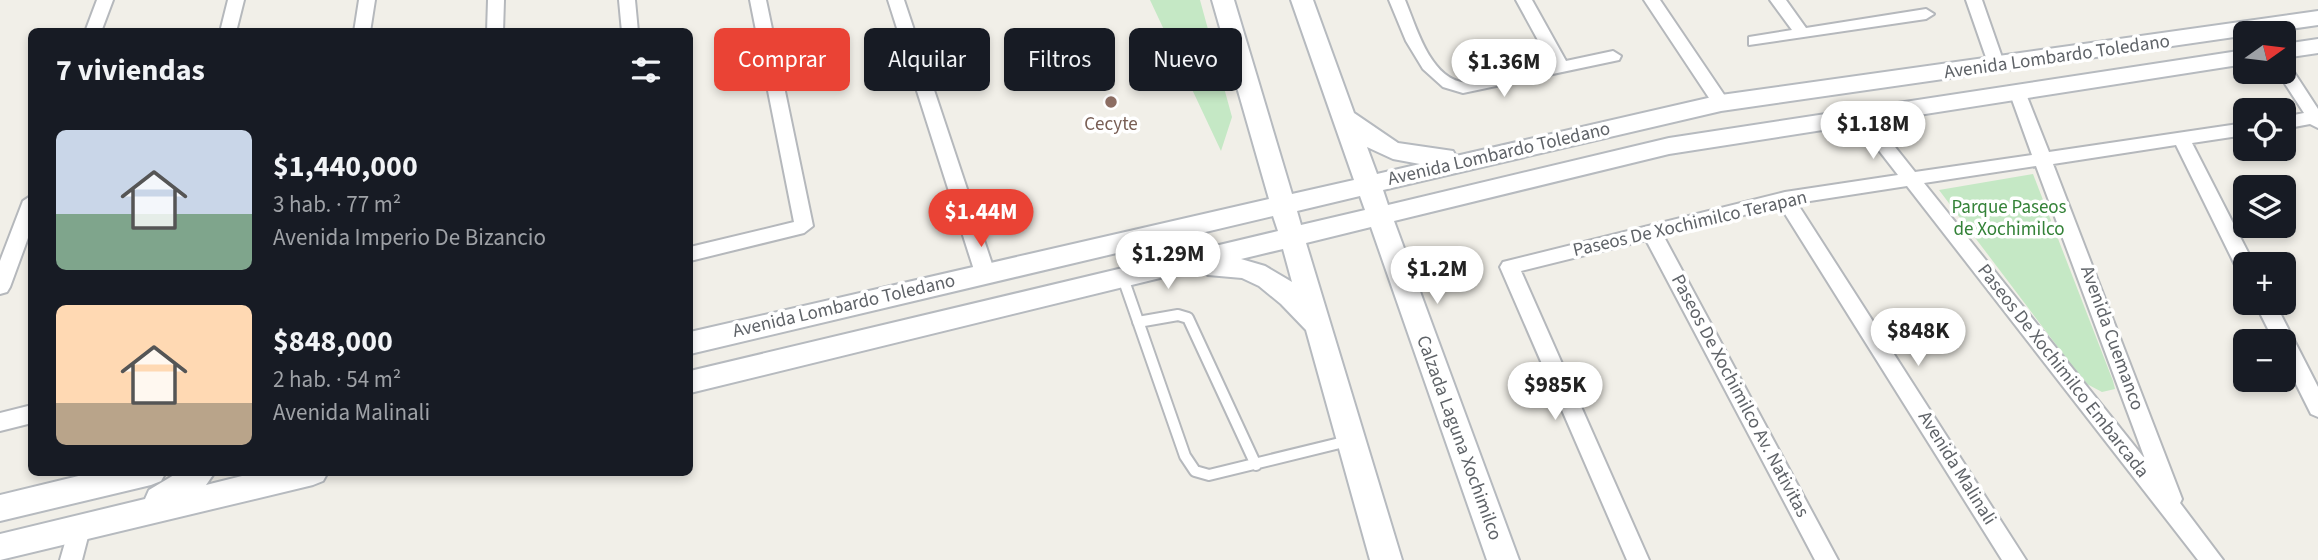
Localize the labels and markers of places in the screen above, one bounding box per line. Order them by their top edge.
pin: $1.36M [1447,40,1561,99]
marker: Cecyte [1103,94,1119,110]
pin: $1.18M [1816,102,1930,161]
place label: Cecyte [1084,111,1138,138]
pin: $1.44M [924,190,1038,249]
pin: $1.29M [1111,232,1225,291]
pin: $1.2M [1388,246,1486,306]
pin: $848K [1869,308,1967,368]
pin: $985K [1506,362,1604,422]

